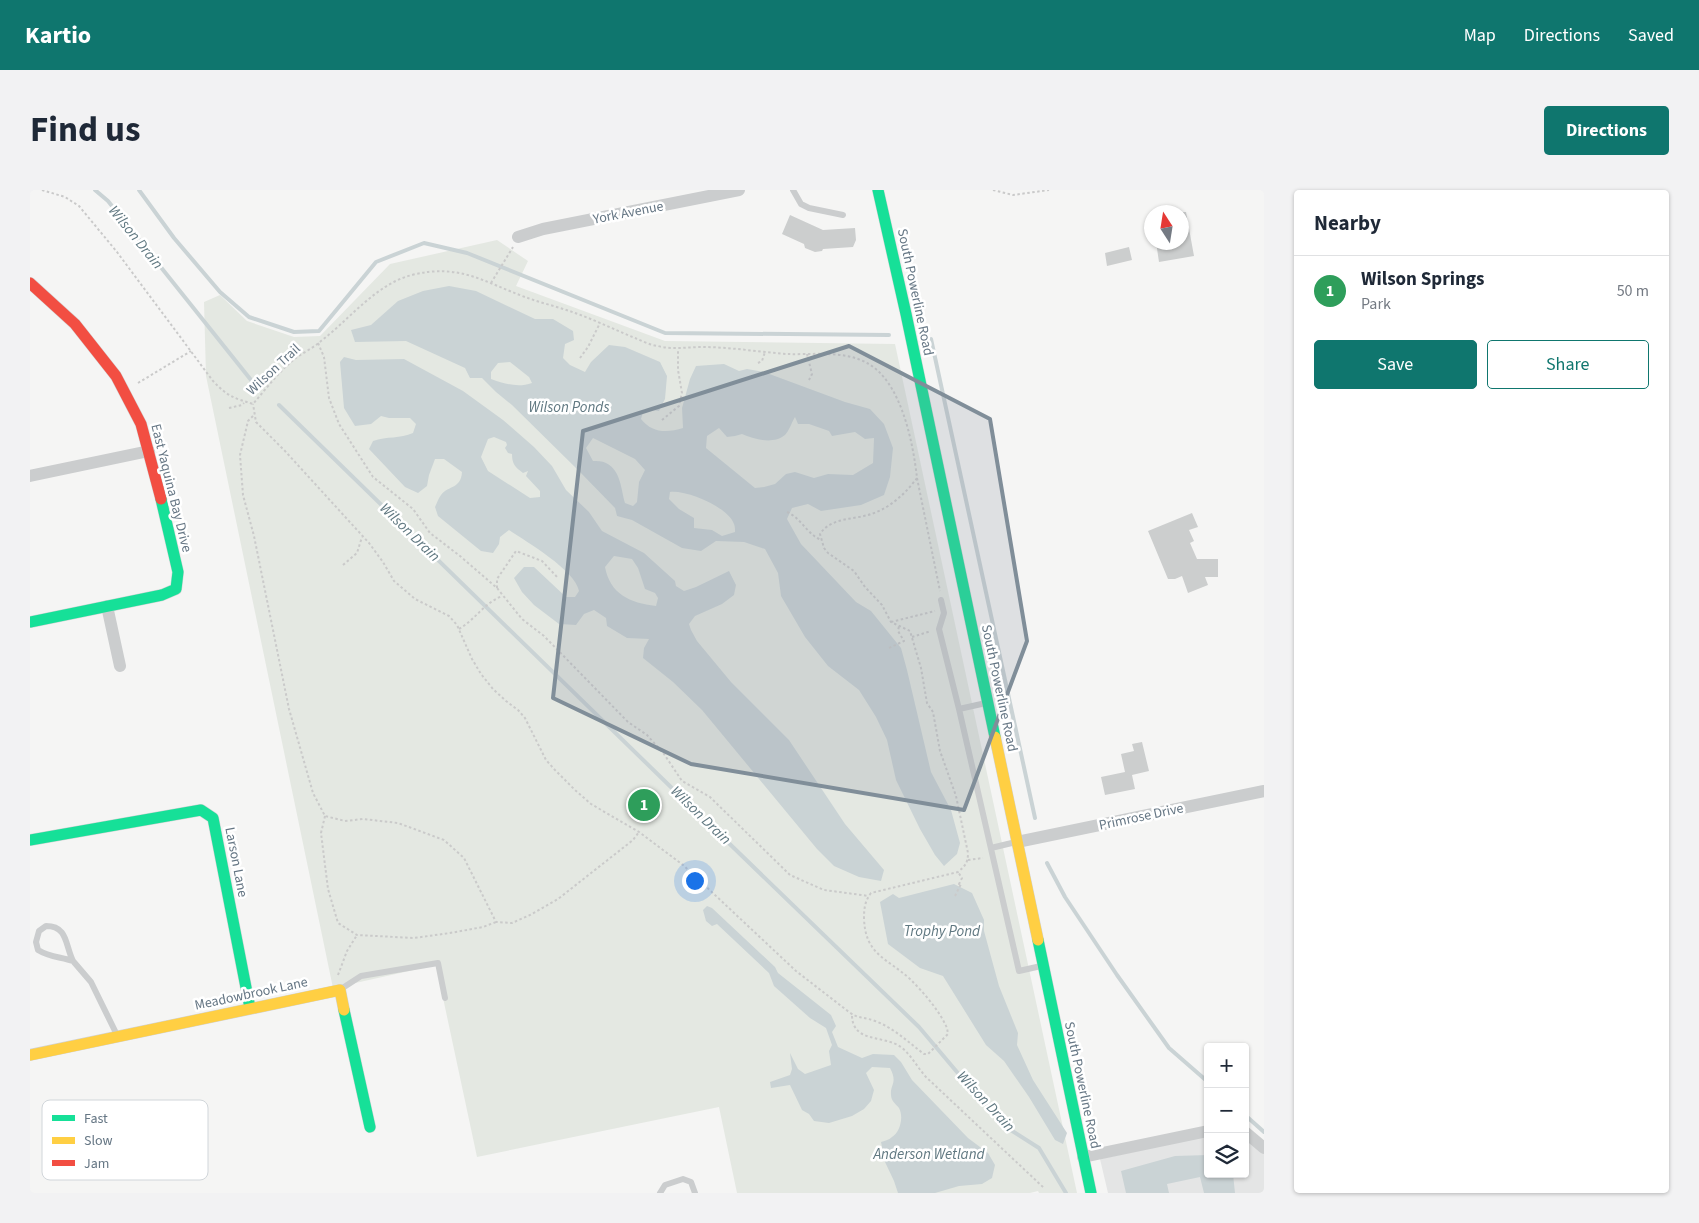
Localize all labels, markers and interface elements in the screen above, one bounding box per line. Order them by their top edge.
text: Kartio [25,18,91,53]
text: Map [1464,23,1496,48]
text: Directions [1524,23,1600,48]
text: Saved [1628,23,1674,48]
text: Find us [30,105,140,155]
button: Directions [1544,106,1669,155]
street label: York Avenue [590,196,665,230]
water label: Wilson Drain [103,201,168,274]
north arrow [1144,205,1189,250]
text: Nearby [1314,208,1381,238]
street label: South Powerline Road [892,227,938,357]
text: Wilson Springs [1361,266,1484,293]
text: 1 [1326,280,1334,302]
text: 50 m [1617,280,1649,302]
text: Park [1361,293,1391,315]
street label: Wilson Trail [242,339,305,400]
button: Save [1314,340,1477,389]
button: Share [1487,340,1649,389]
water label: Wilson Ponds [529,397,609,418]
street label: East Yaquina Bay Drive [145,422,197,555]
water label: Wilson Drain [375,498,445,567]
street label: South Powerline Road [976,623,1022,753]
water label: Wilson Drain [666,781,736,850]
pin: 1 [628,786,660,824]
street label: Primrose Drive [1097,798,1185,836]
street label: Larson Lane [219,825,253,899]
your location [682,868,708,894]
water label: Trophy Pond [904,921,981,942]
street label: Meadowbrook Lane [193,972,310,1016]
street label: South Powerline Road [1059,1020,1105,1150]
map controls [1204,1043,1249,1178]
button: + [1204,1043,1249,1088]
water label: Wilson Drain [952,1066,1020,1137]
button: − [1204,1088,1249,1133]
legend [42,1100,208,1180]
text: Fast [84,1109,108,1129]
text: Slow [84,1131,113,1151]
button: layers [1204,1133,1249,1178]
water label: Anderson Wetland [872,1144,986,1165]
text: Jam [84,1154,109,1174]

